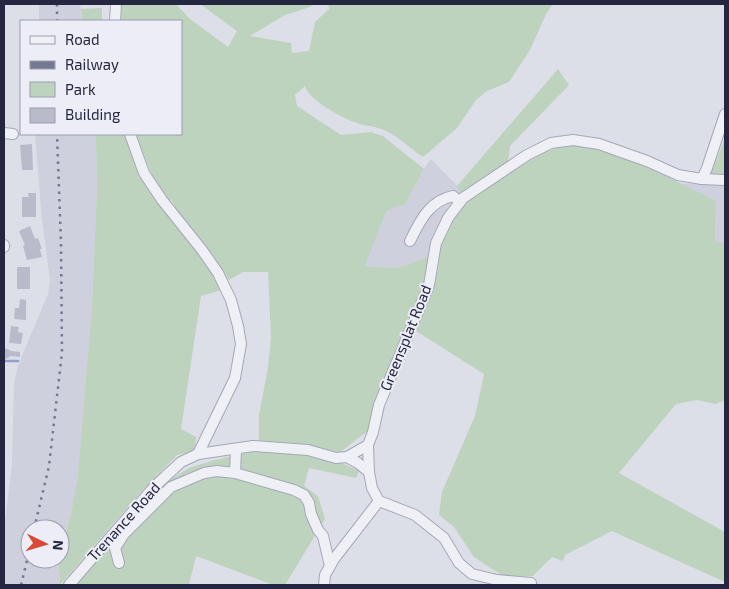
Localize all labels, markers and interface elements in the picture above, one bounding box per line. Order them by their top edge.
legend [20,20,182,135]
text: Road [65,30,100,48]
text: Railway [65,55,119,73]
text: Park [65,80,96,98]
text: Building [65,105,121,123]
street label: Greensplat Road [376,282,435,393]
street label: Trenance Road [83,478,163,565]
north arrow [20,519,70,569]
text: N [50,539,67,551]

